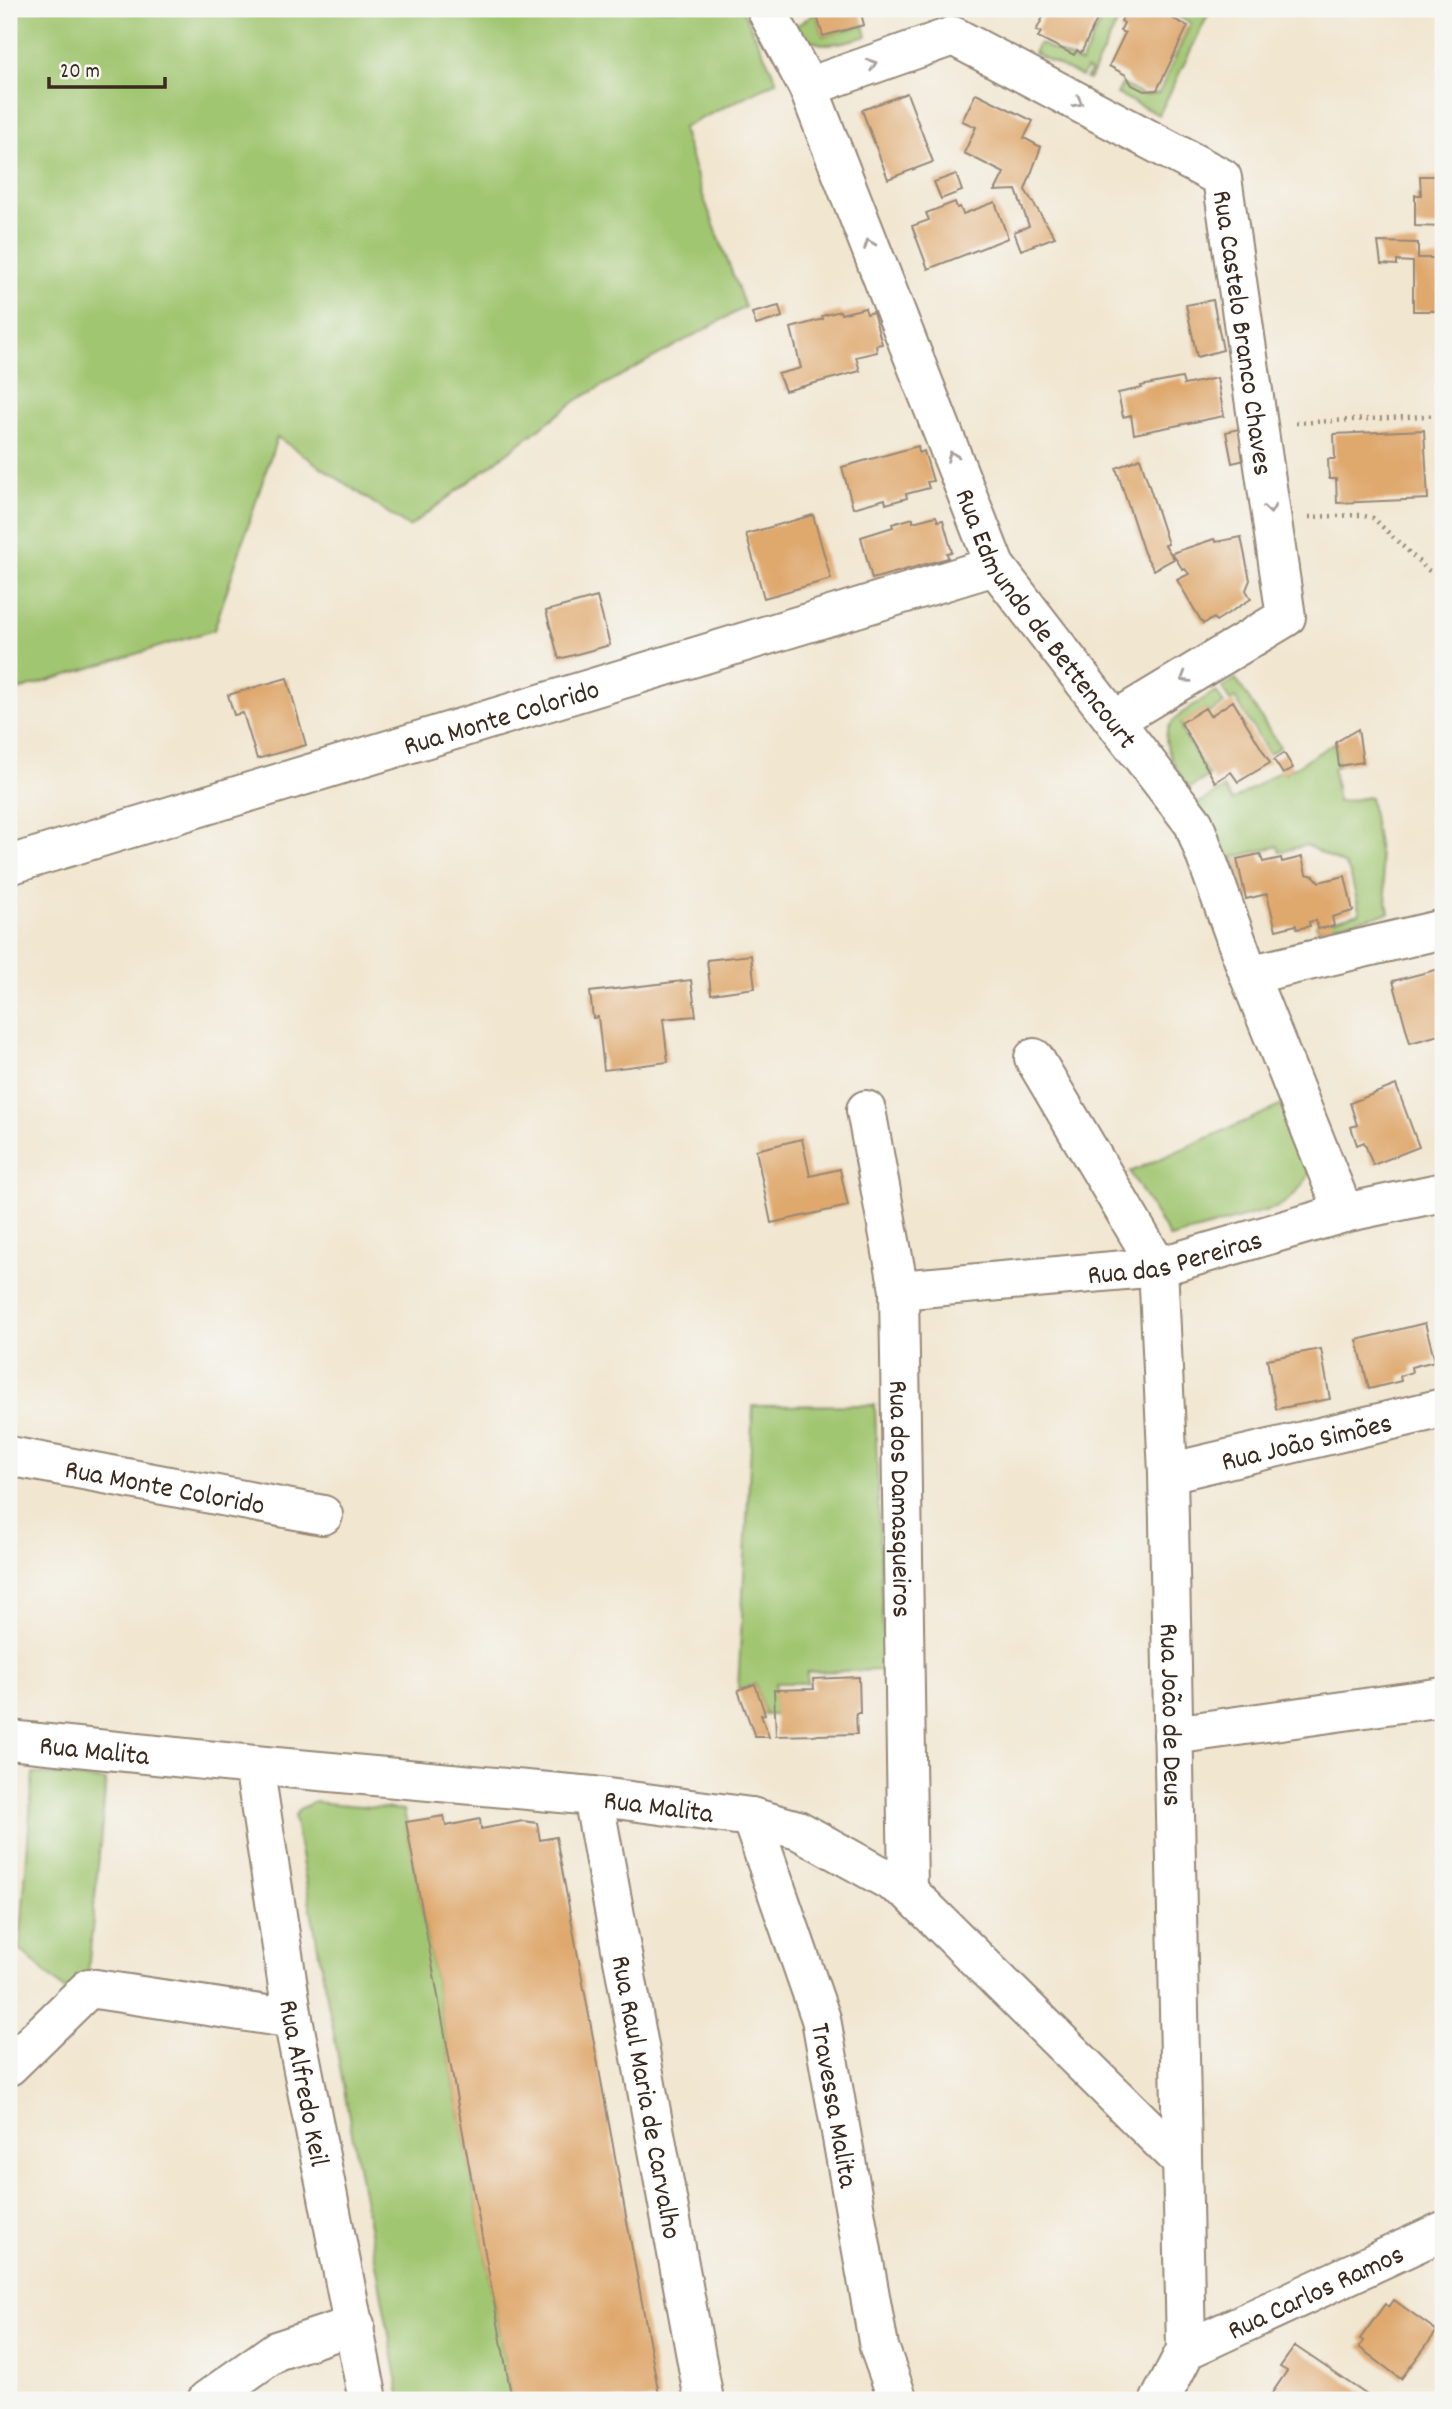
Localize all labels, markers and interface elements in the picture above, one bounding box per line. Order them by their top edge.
scale bar [49,46,164,90]
text: 20 m [60,58,100,88]
one-way arrow [865,58,877,72]
one-way arrow [1071,94,1083,107]
street label: Rua Castelo Branco Chaves [1199,188,1280,478]
one-way arrow [864,239,878,251]
one-way arrow [946,451,960,463]
street label: Rua Edmundo de Bettencourt [942,484,1144,759]
one-way arrow [1262,503,1277,515]
one-way arrow [1179,670,1192,683]
street label: Rua Monte Colorido [400,672,605,769]
street label: Rua das Pereiras [1086,1223,1268,1298]
street label: Rua dos Damasqueiros [875,1380,919,1618]
street label: Rua João Simões [1218,1406,1397,1485]
street label: Rua Monte Colorido [61,1452,268,1529]
street label: Rua João de Deus [1146,1623,1190,1807]
street label: Rua Malita [37,1728,152,1779]
street label: Rua Malita [601,1783,716,1837]
street label: Rua Raul Maria de Carvalho [598,1953,689,2243]
street label: Rua Alfredo Keil [265,1998,337,2171]
street label: Travessa Malita [797,2020,866,2192]
street label: Rua Carlos Ramos [1222,2237,1412,2353]

